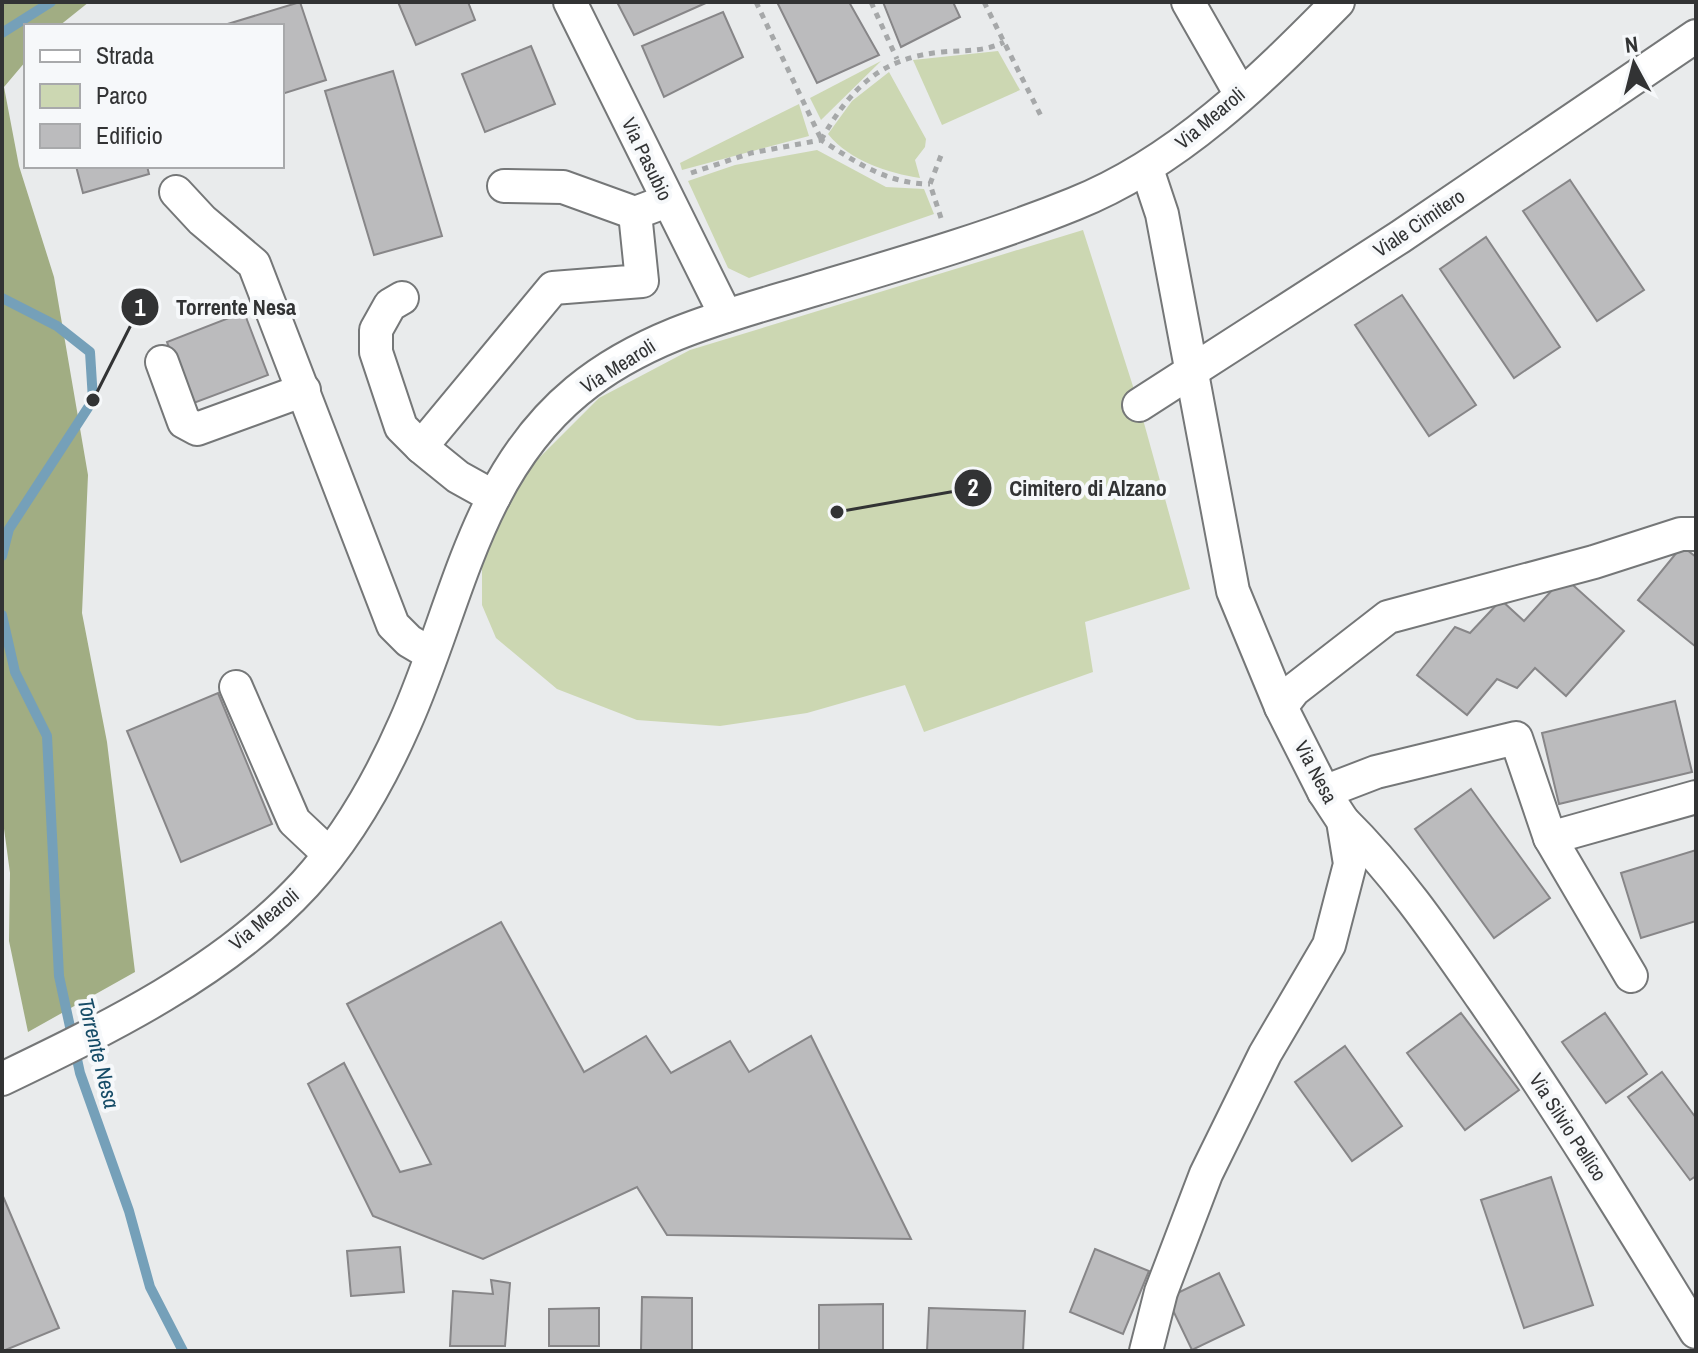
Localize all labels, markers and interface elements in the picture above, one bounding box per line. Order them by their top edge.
legend [24,24,284,168]
north arrow [1594,24,1674,104]
text: N [1623,28,1640,60]
text: Strada [96,39,154,71]
text: Parco [96,79,147,111]
street label: Via Mearoli [1169,80,1250,155]
street label: Via Pasubio [616,113,679,205]
text: Edificio [96,119,163,151]
street label: Viale Cimitero [1368,182,1470,263]
callout: Torrente Nesa [120,284,312,330]
text: 1 [135,291,146,323]
text: Torrente Nesa [176,292,296,322]
street label: Via Mearoli [575,332,660,399]
callout: Cimitero di Alzano [953,465,1184,511]
text: 2 [968,471,979,503]
text: Cimitero di Alzano [1009,473,1167,503]
street label: Via Nesa [1289,736,1344,808]
street label: Via Mearoli [223,881,304,956]
water label: Torrente Nesa [71,995,127,1111]
street label: Via Silvio Pellico [1523,1068,1613,1186]

